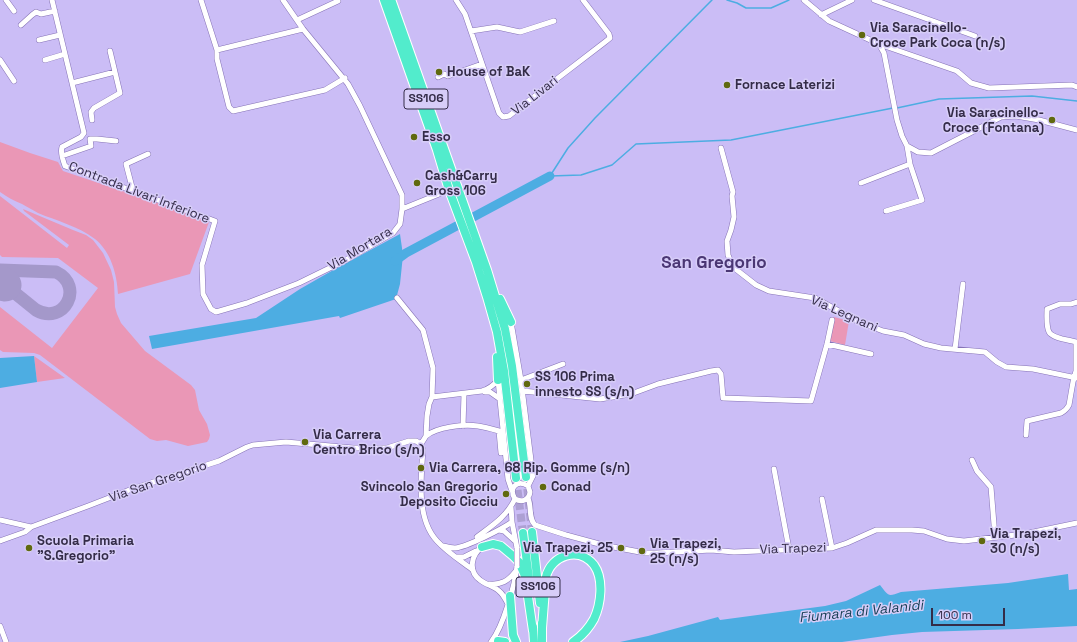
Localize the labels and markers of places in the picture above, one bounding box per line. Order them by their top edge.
place label: Via Saracinello- Croce Park Coca (n/s) [870,20,1005,51]
marker: Via Saracinello- Croce Park Coca (n/s) [857,30,867,40]
place label: House of BaK [447,64,530,80]
marker: House of BaK [434,67,444,77]
place label: Fornace Laterizi [735,77,835,93]
marker: Fornace Laterizi [722,80,732,90]
place label: Via Saracinello- Croce (Fontana) [943,105,1044,136]
marker: Via Saracinello- Croce (Fontana) [1047,115,1057,125]
place label: Esso [422,129,451,145]
marker: Esso [409,132,419,142]
place label: Cash&Carry Gross 106 [425,168,498,199]
marker: Cash&Carry Gross 106 [412,178,422,188]
place label: SS 106 Prima innesto SS (s/n) [535,369,634,400]
marker: SS 106 Prima innesto SS (s/n) [522,379,532,389]
place label: Via Carrera Centro Brico (s/n) [313,427,425,458]
marker: Via Carrera Centro Brico (s/n) [300,437,310,447]
place label: Via Carrera, 68 Rip. Gomme (s/n) [429,460,630,476]
marker: Via Carrera, 68 Rip. Gomme (s/n) [416,463,426,473]
place label: Svincolo San Gregorio Deposito Cicciu [361,479,498,510]
place label: Conad [551,479,591,495]
marker: Conad [538,482,548,492]
marker: Svincolo San Gregorio Deposito Cicciu [501,489,511,499]
place label: Via Trapezi, 30 (n/s) [990,526,1061,557]
place label: Scuola Primaria "S.Gregorio" [37,533,134,564]
place label: Via Trapezi, 25 (n/s) [650,536,721,567]
marker: Via Trapezi, 30 (n/s) [977,536,987,546]
place label: Via Trapezi, 25 [523,540,613,556]
marker: Scuola Primaria "S.Gregorio" [24,543,34,553]
marker: Via Trapezi, 25 [616,543,626,553]
marker: Via Trapezi, 25 (n/s) [637,546,647,556]

